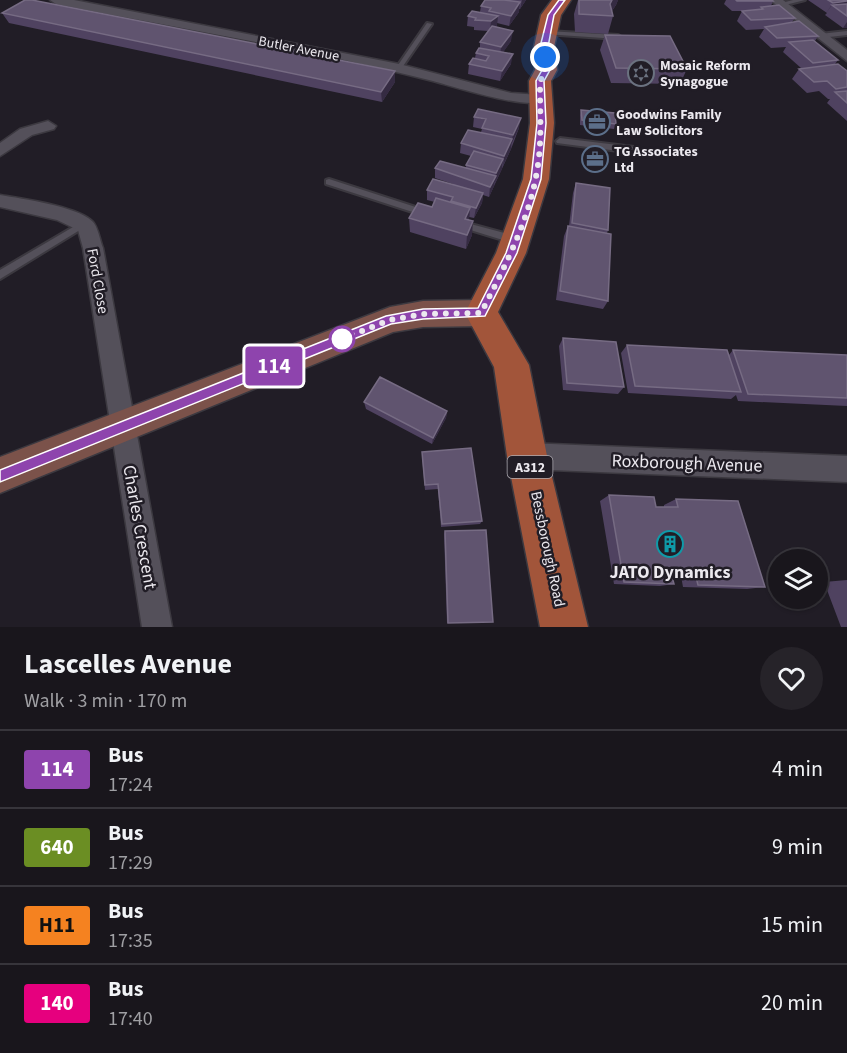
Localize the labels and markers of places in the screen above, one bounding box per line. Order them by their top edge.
place label: Mosaic Reform Synagogue [660,56,751,92]
synagogue icon: Mosaic Reform Synagogue [626,58,656,88]
place label: Goodwins Family Law Solicitors [616,105,722,141]
office icon: Goodwins Family Law Solicitors [582,107,612,137]
place label: TG Associates Ltd [614,142,698,178]
office icon: TG Associates Ltd [580,144,610,174]
unlabelled marker [329,326,355,352]
building icon: JATO Dynamics [655,529,685,559]
place label: JATO Dynamics [610,560,730,585]

